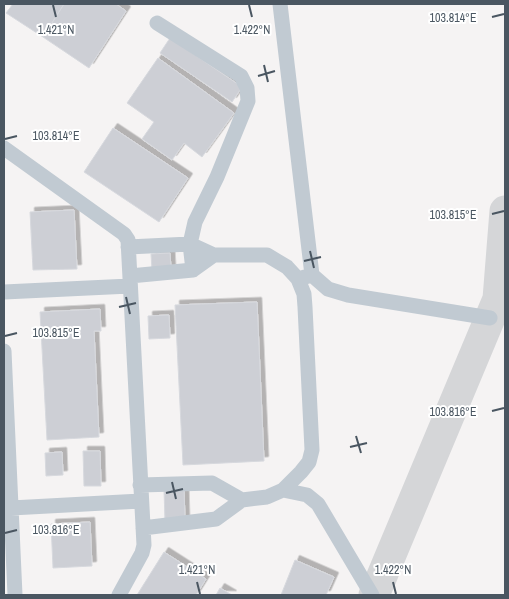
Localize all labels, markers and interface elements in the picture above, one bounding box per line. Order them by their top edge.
text: 103.814°E [430,10,476,26]
text: 1.421°N [38,22,74,38]
text: 1.422°N [234,22,270,38]
text: 103.814°E [33,128,79,144]
text: 103.815°E [430,207,476,223]
text: 103.815°E [33,325,79,341]
text: 103.816°E [430,404,476,420]
text: 103.816°E [33,522,79,538]
text: 1.421°N [179,562,215,578]
text: 1.422°N [375,562,411,578]

